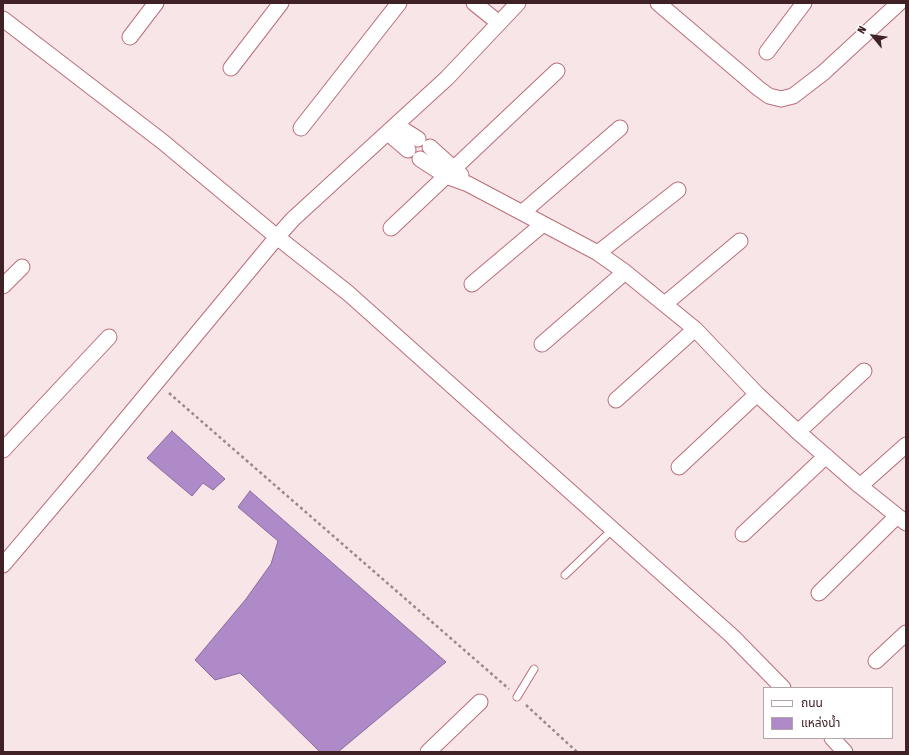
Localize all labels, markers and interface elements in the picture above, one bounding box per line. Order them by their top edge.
north arrow [853,16,893,56]
text: N [855,24,869,36]
legend [763,687,893,739]
text: ถนน [801,696,823,710]
text: แหล่งน้ำ [801,716,840,730]

